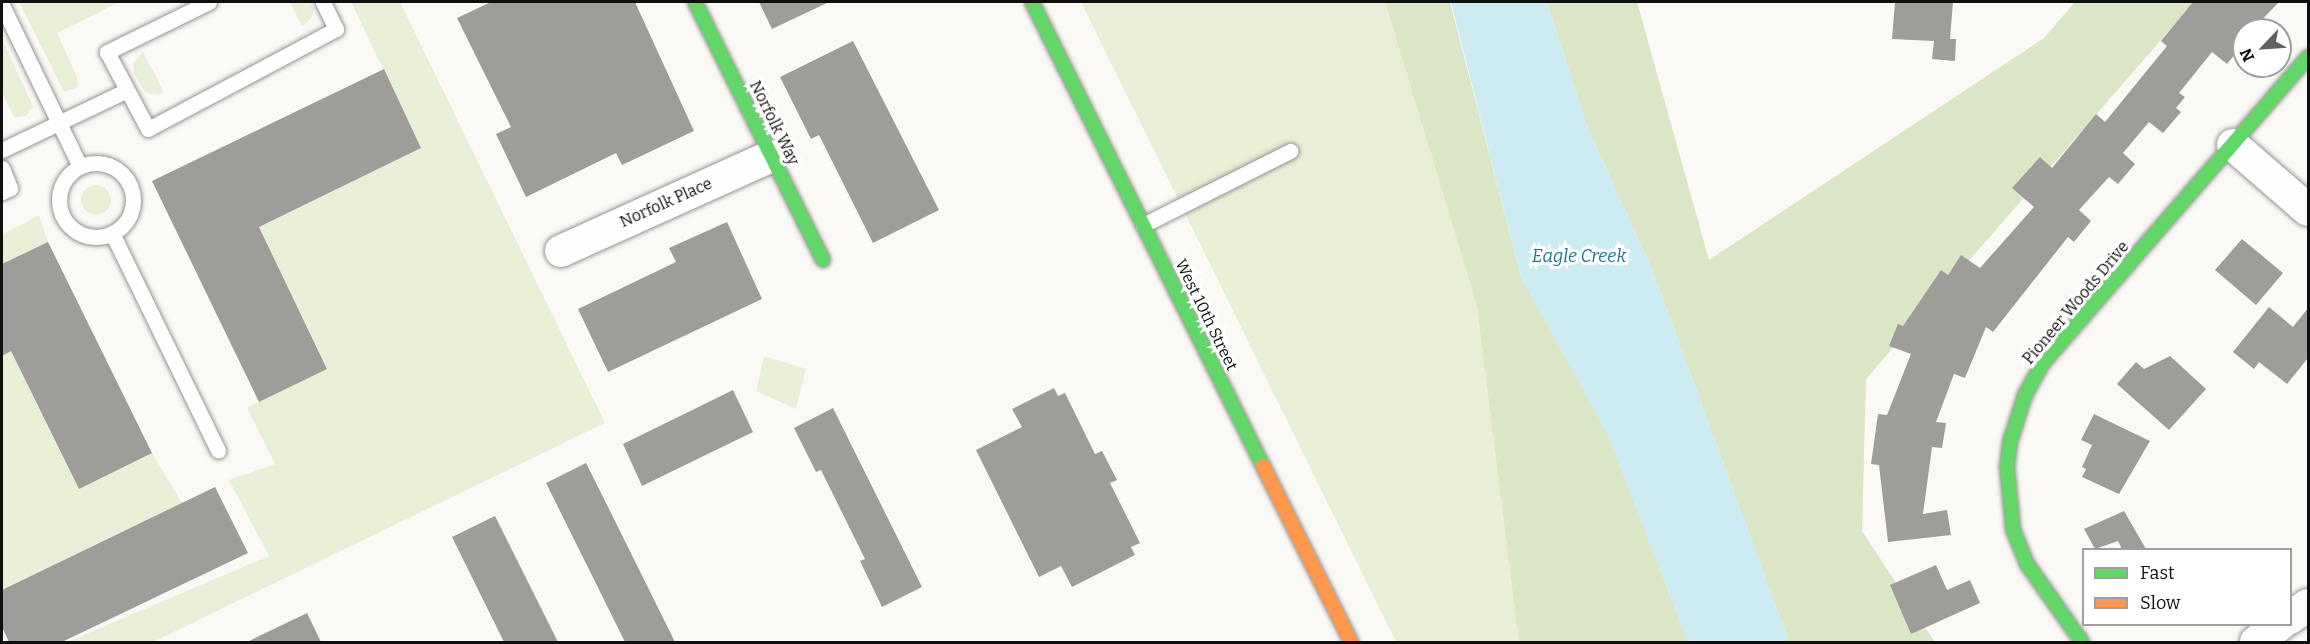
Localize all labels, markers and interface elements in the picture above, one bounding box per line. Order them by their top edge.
north arrow [2232,18,2292,78]
text: N [2236,45,2258,65]
street label: Norfolk Way [745,78,803,168]
street label: Norfolk Place [617,174,715,232]
street label: Pioneer Woods Drive [2019,238,2133,368]
water label: Eagle Creek [1532,245,1626,267]
street label: West 10th Street [1171,256,1241,374]
legend [2082,548,2292,626]
text: Fast [2140,562,2175,584]
text: Slow [2140,592,2180,614]

